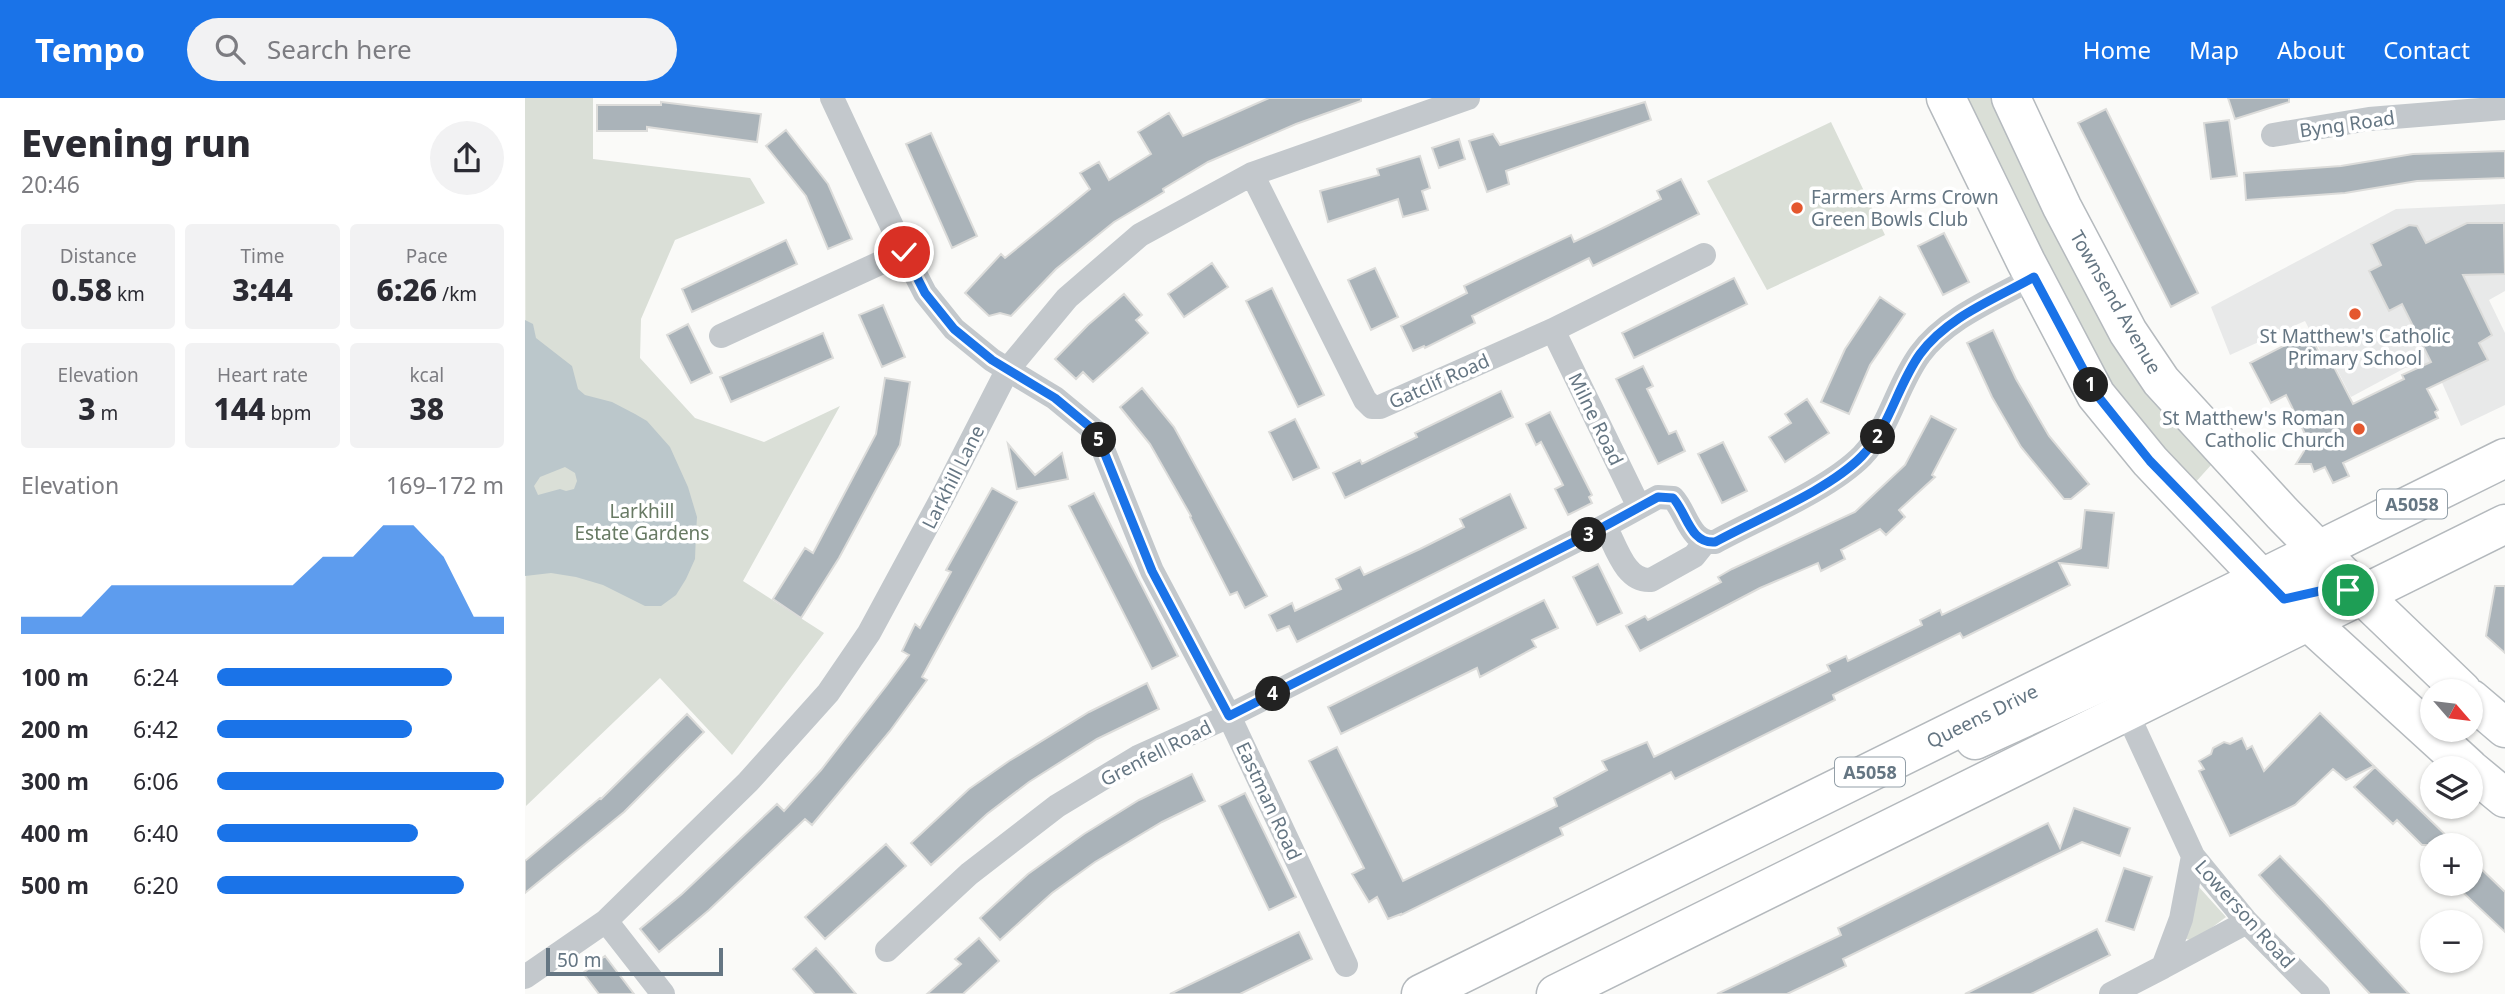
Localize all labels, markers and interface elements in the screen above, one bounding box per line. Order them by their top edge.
search box [187,18,677,81]
text: Tempo [35,27,145,72]
icon: search [211,30,249,68]
text: Search here [267,31,412,67]
text: Home [2083,33,2151,66]
text: Map [2189,33,2239,66]
text: About [2277,33,2345,66]
text: Contact [2383,33,2470,66]
street label: Byng Road [2298,104,2396,144]
text: Evening run [21,116,251,168]
button: share [430,121,504,195]
text: 20:46 [21,168,80,200]
place label: Farmers Arms Crown Green Bowls Club [1811,184,1999,232]
marker: Farmers Arms Crown Green Bowls Club [1789,200,1805,216]
pin [874,222,934,282]
street label: Townsend Avenue [2064,225,2168,379]
icon: check [885,233,923,271]
text: Distance [60,243,137,269]
text: Time [241,243,284,269]
text: Pace [406,243,448,269]
text: 0.58 [51,269,112,310]
text: 3:44 [232,269,293,310]
text: 6:26 [377,269,437,310]
text: km [112,281,145,307]
text: /km [437,281,477,307]
marker: St Matthew's Catholic Primary School [2347,306,2363,322]
place label: St Matthew's Catholic Primary School [2259,323,2451,371]
street label: Gatclif Road [1385,347,1493,415]
text: Elevation [58,362,139,388]
text: Heart rate [217,362,308,388]
text: kcal [409,362,444,388]
street label: Milne Road [1562,368,1630,470]
pin: 1 [2073,368,2109,402]
text: 1 [2085,371,2096,397]
text: 3 [78,388,95,429]
text: 144 [213,388,265,429]
text: 38 [409,388,444,429]
text: m [95,400,118,426]
text: bpm [265,400,312,426]
place label: St Matthew's Roman Catholic Church [2162,405,2345,453]
pin: 2 [1861,420,1895,454]
street label: Larkhill Lane [916,421,990,533]
marker: St Matthew's Roman Catholic Church [2351,421,2367,437]
pin: 5 [1081,422,1117,458]
text: 2 [1872,423,1883,449]
text: 5 [1093,426,1104,452]
text: Elevation [21,469,119,501]
text: 169–172 m [386,469,504,501]
road number: A5058 [2377,490,2447,518]
park label: Larkhill Estate Gardens [575,498,709,546]
pin: 3 [1571,518,1607,552]
text: 3 [1583,521,1594,547]
pin [2318,560,2378,620]
icon: arrive [2329,571,2367,609]
text: 100 m [21,661,89,693]
text: 6:24 [133,661,179,693]
pin: 4 [1255,676,1291,712]
street label: Queens Drive [1922,678,2042,754]
north arrow [2420,679,2483,742]
map controls [2420,679,2483,973]
text: 4 [1267,680,1278,706]
text: 200 m [21,713,89,745]
text: 6:42 [133,713,179,745]
street label: Grenfell Road [1096,714,1216,792]
street label: Eastman Road [1230,738,1308,864]
button: layers [2420,756,2483,819]
road number: A5058 [1835,758,1905,786]
text: 300 m [21,765,89,797]
text: 6:06 [133,765,179,797]
text: 400 m [21,817,89,849]
text: 6:40 [133,817,179,849]
button: + [2420,833,2483,896]
street label: Lowerson Road [2189,854,2301,974]
text: 500 m [21,869,89,901]
text: 6:20 [133,869,179,901]
button: − [2420,910,2483,973]
scale bar [546,945,723,977]
text: 50 m [557,947,601,973]

